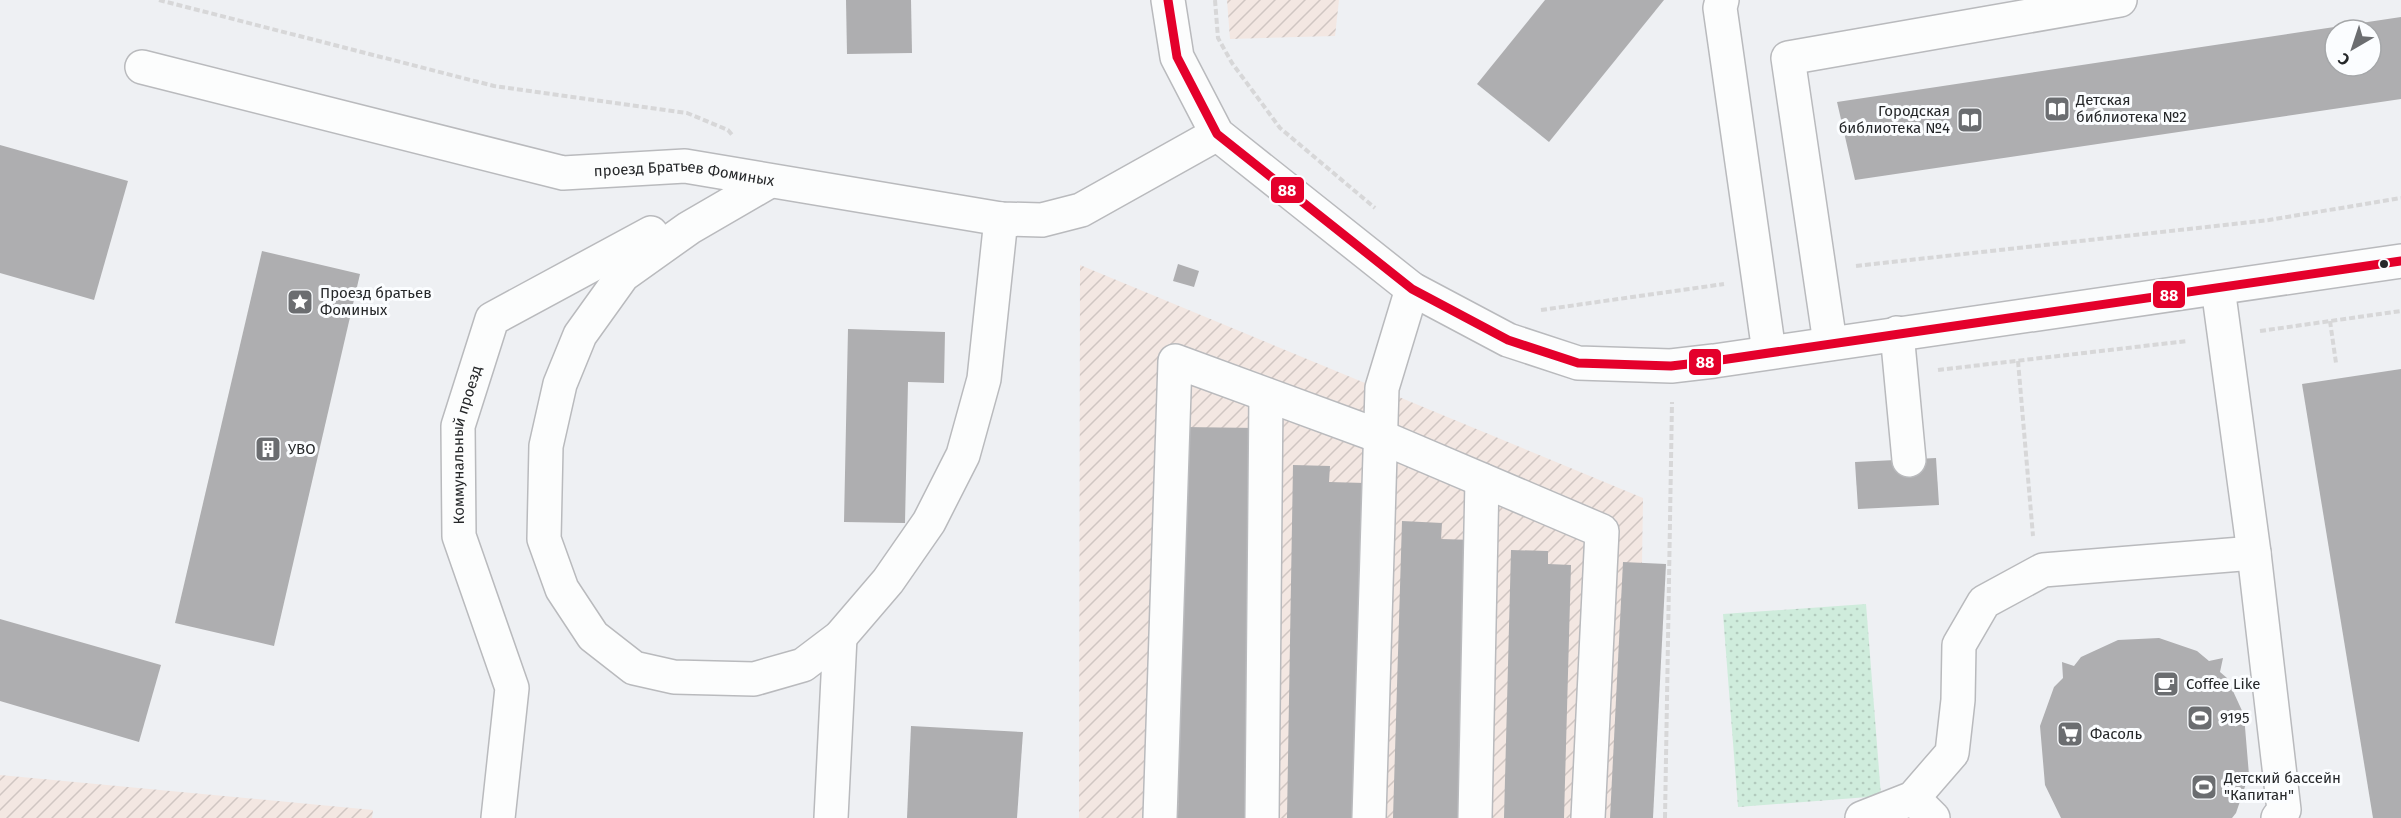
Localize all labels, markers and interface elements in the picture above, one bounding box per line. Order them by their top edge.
north arrow [2323,18,2383,78]
text: С [2334,48,2353,70]
place label: Детская библиотека №2 [2075,91,2187,126]
library icon: Детская библиотека №2 [2042,94,2072,124]
place label: Городская библиотека №4 [1839,102,1950,137]
library icon: Городская библиотека №4 [1955,105,1985,135]
street label: проезд Братьев Фоминых [593,157,777,190]
line badge: 88 [1270,176,1305,204]
text: 88 [1278,181,1296,200]
unlabelled marker [2378,258,2390,270]
line badge: 88 [2152,280,2186,309]
place label: Проезд братьев Фоминых [320,284,432,319]
text: 88 [2160,286,2178,305]
place icon: Проезд братьев Фоминых [285,287,315,317]
line badge: 88 [1688,348,1722,376]
text: 88 [1696,353,1714,372]
street label: Коммунальный проезд [449,363,486,524]
building icon: УВО [253,434,283,464]
place label: УВО [288,440,316,458]
cafe icon: Coffee Like [2151,669,2181,699]
place label: Coffee Like [2186,675,2261,693]
sports icon: 9195 [2185,703,2215,733]
place label: 9195 [2220,709,2249,727]
supermarket icon: Фасоль [2055,719,2085,749]
place label: Фасоль [2090,725,2142,743]
place label: Детский бассейн "Капитан" [2223,769,2341,804]
sports icon: Детский бассейн "Капитан" [2189,772,2219,802]

